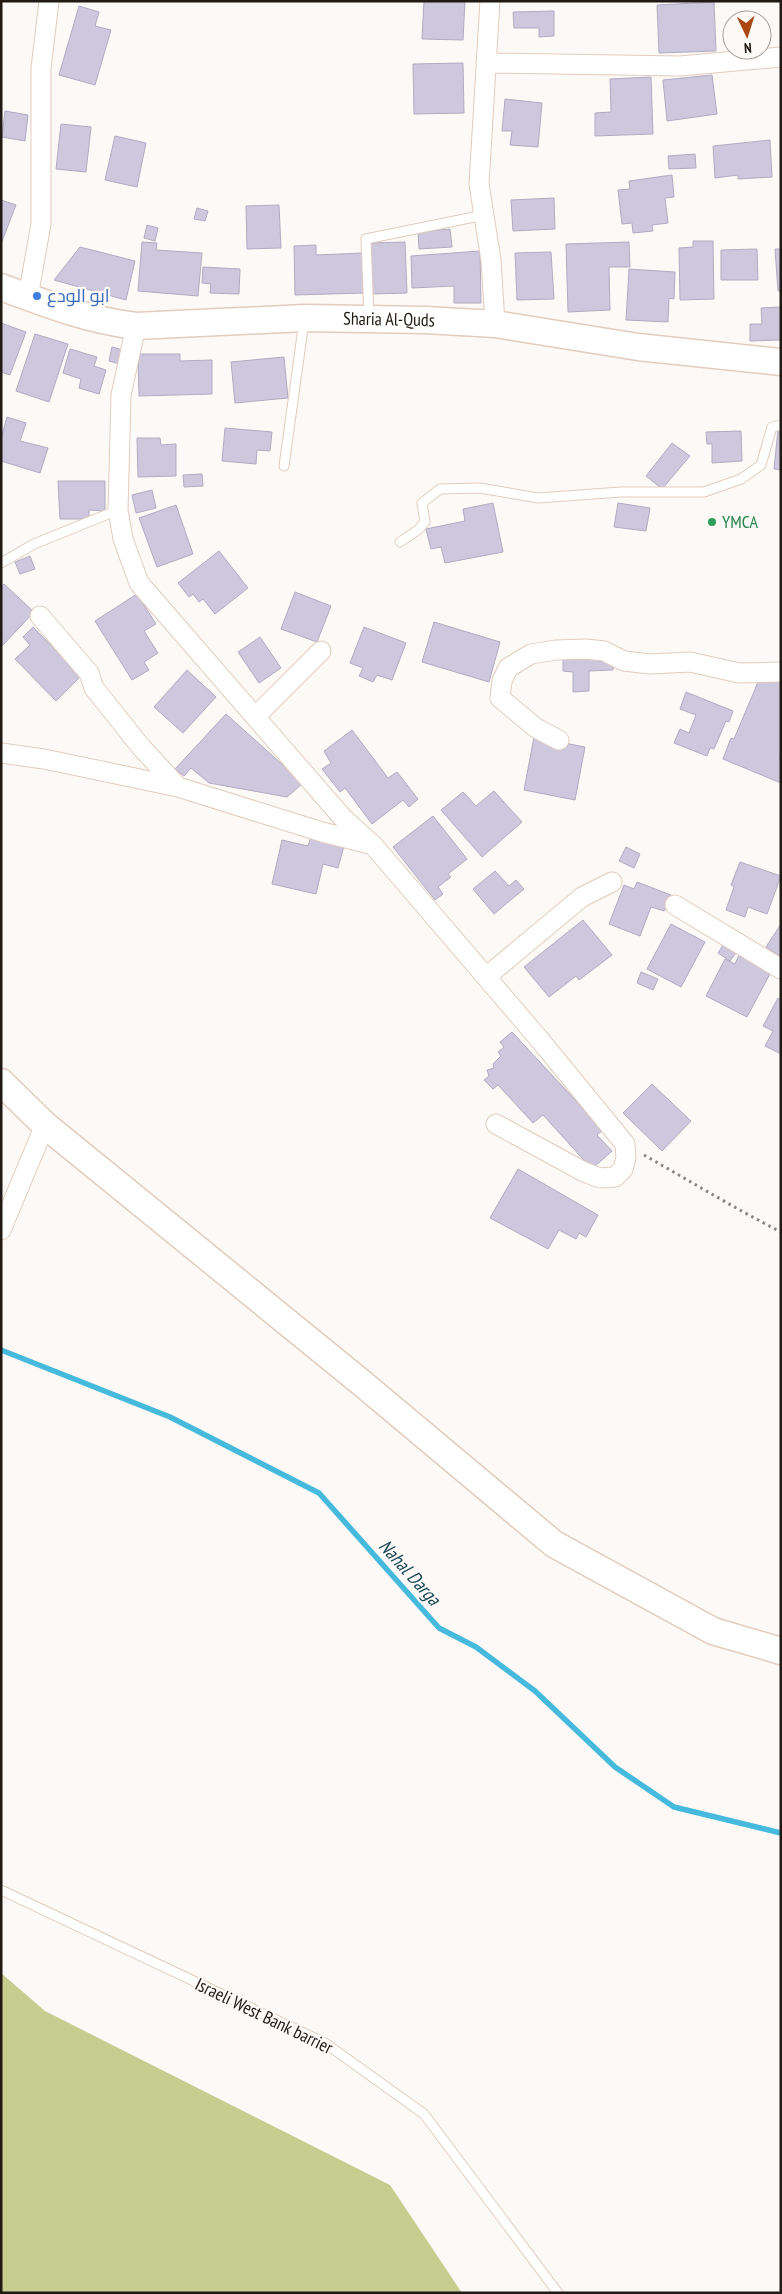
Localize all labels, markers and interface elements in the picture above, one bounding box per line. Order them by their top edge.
north arrow [722,10,772,60]
text: N [744,39,752,57]
place label: ابو الودع [47,284,110,308]
marker: ابو الودع [31,290,43,302]
street label: Sharia Al-Quds [343,307,436,331]
place label: YMCA [722,510,758,533]
marker: YMCA [706,516,718,528]
water label: Nahal Darga [374,1534,447,1611]
street label: Israeli West Bank barrier [192,1972,337,2059]

